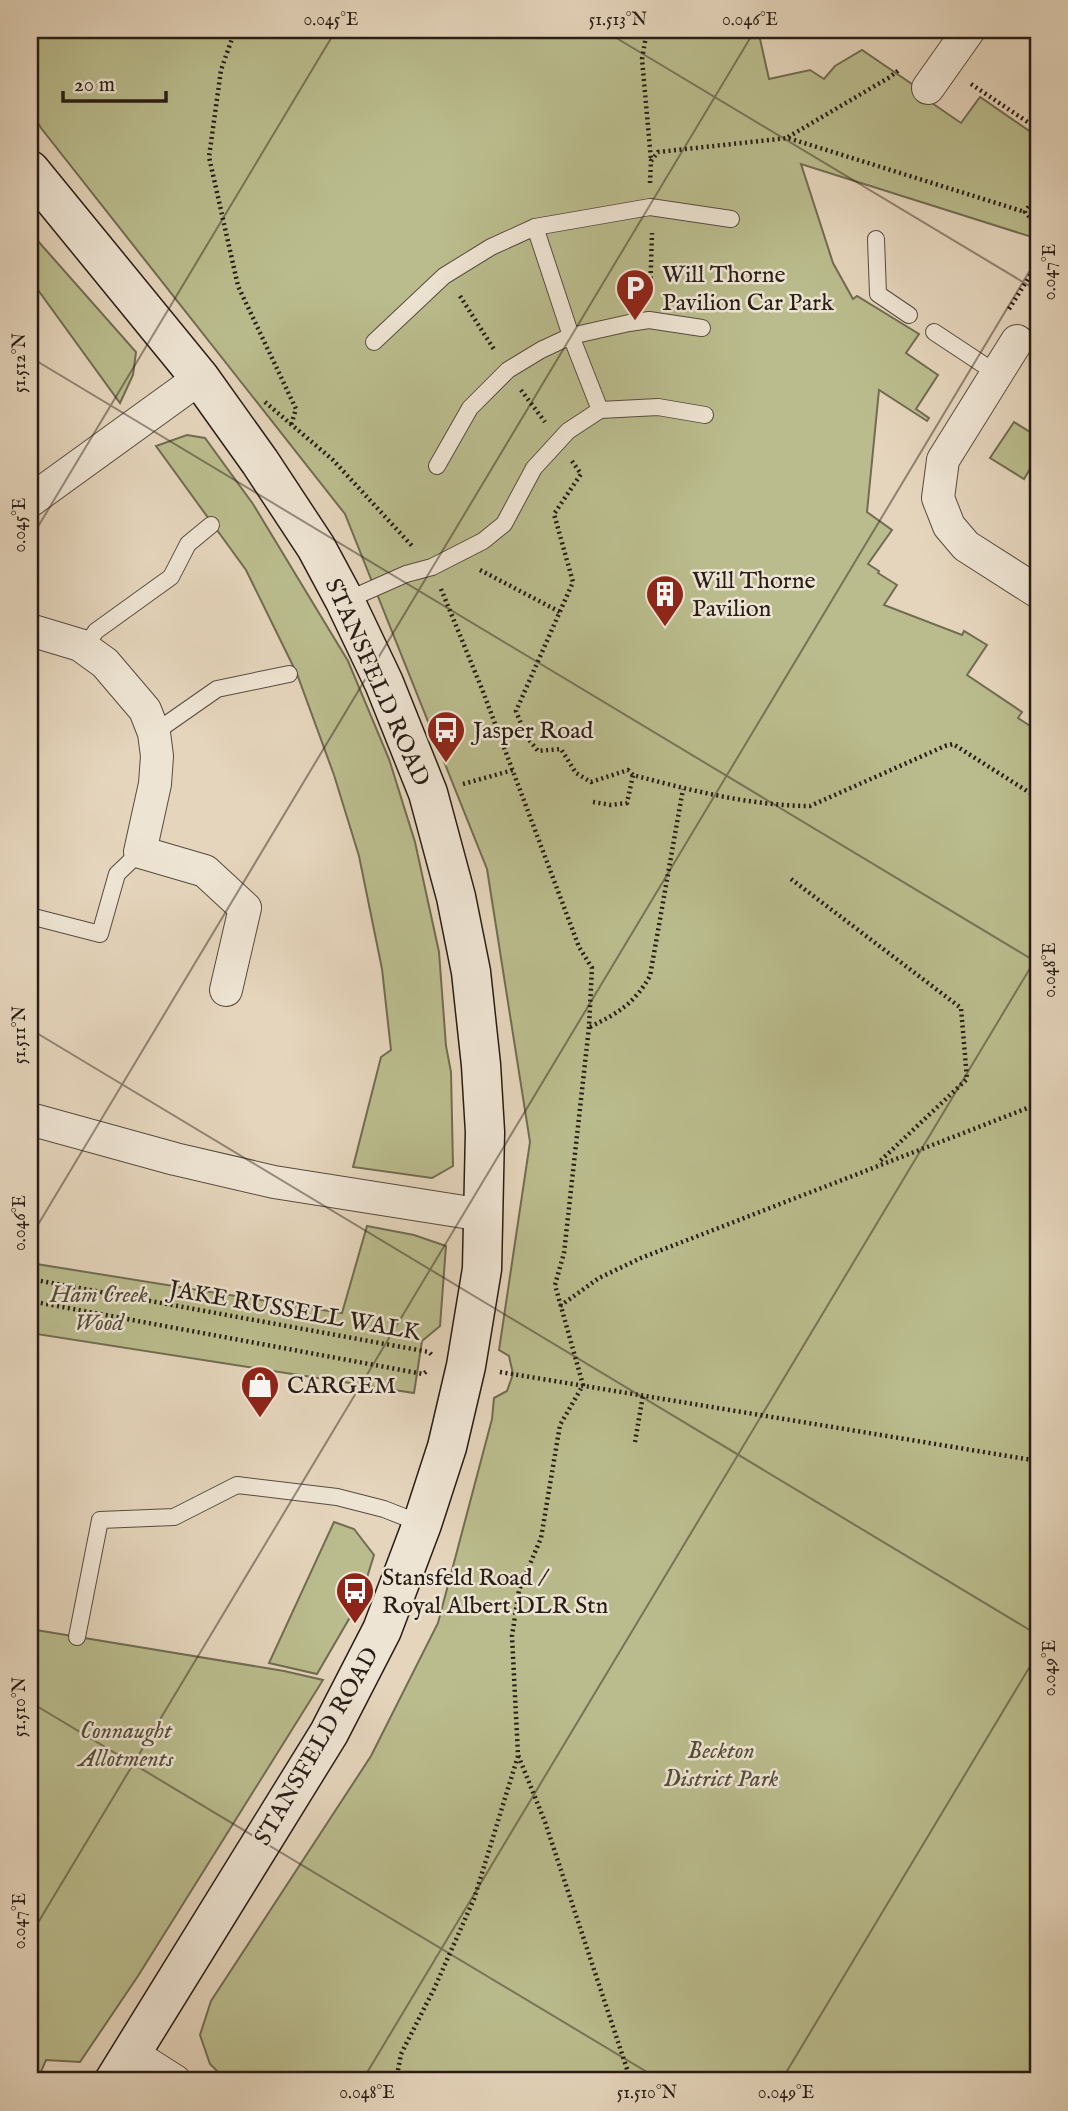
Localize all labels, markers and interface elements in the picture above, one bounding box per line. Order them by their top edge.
text: 0.045°E [304,9,359,32]
text: 51.513°N [589,9,648,32]
text: 0.046°E [722,9,778,32]
scale bar [63,60,166,104]
text: 20 m [74,72,115,99]
text: 0.047°E [1039,244,1062,300]
place label: Will Thorne Pavilion Car Park [662,260,834,319]
parking icon: Will Thorne Pavilion Car Park [614,267,656,322]
text: 51.512°N [9,333,32,393]
text: 0.045°E [9,498,32,553]
place label: Will Thorne Pavilion [692,566,815,625]
building icon: Will Thorne Pavilion [644,573,686,628]
street label: STANSFELD ROAD [317,574,436,791]
bus stop icon: Jasper Road [425,709,467,764]
place label: Jasper Road [470,716,593,747]
text: 0.048°E [1039,942,1062,998]
text: 51.511°N [9,1005,32,1064]
text: 0.046°E [9,1195,32,1251]
street label: JAKE RUSSELL WALK [164,1274,424,1349]
park label: Ham Creek Wood [49,1280,148,1339]
shop icon: CARGEM [239,1364,281,1419]
place label: CARGEM [287,1371,396,1402]
place label: Stansfeld Road / Royal Albert DLR Stn [382,1563,609,1622]
bus stop icon: Stansfeld Road / Royal Albert DLR Stn [334,1570,376,1625]
text: 0.049°E [1039,1640,1062,1696]
street label: STANSFELD ROAD [248,1642,387,1852]
text: 51.510°N [9,1676,32,1737]
park label: Connaught Allotments [76,1716,175,1775]
park label: Beckton District Park [664,1736,779,1795]
text: 0.047°E [9,1893,32,1949]
text: 0.048°E [339,2082,395,2105]
text: 51.510°N [617,2082,678,2105]
text: 0.049°E [758,2082,814,2105]

